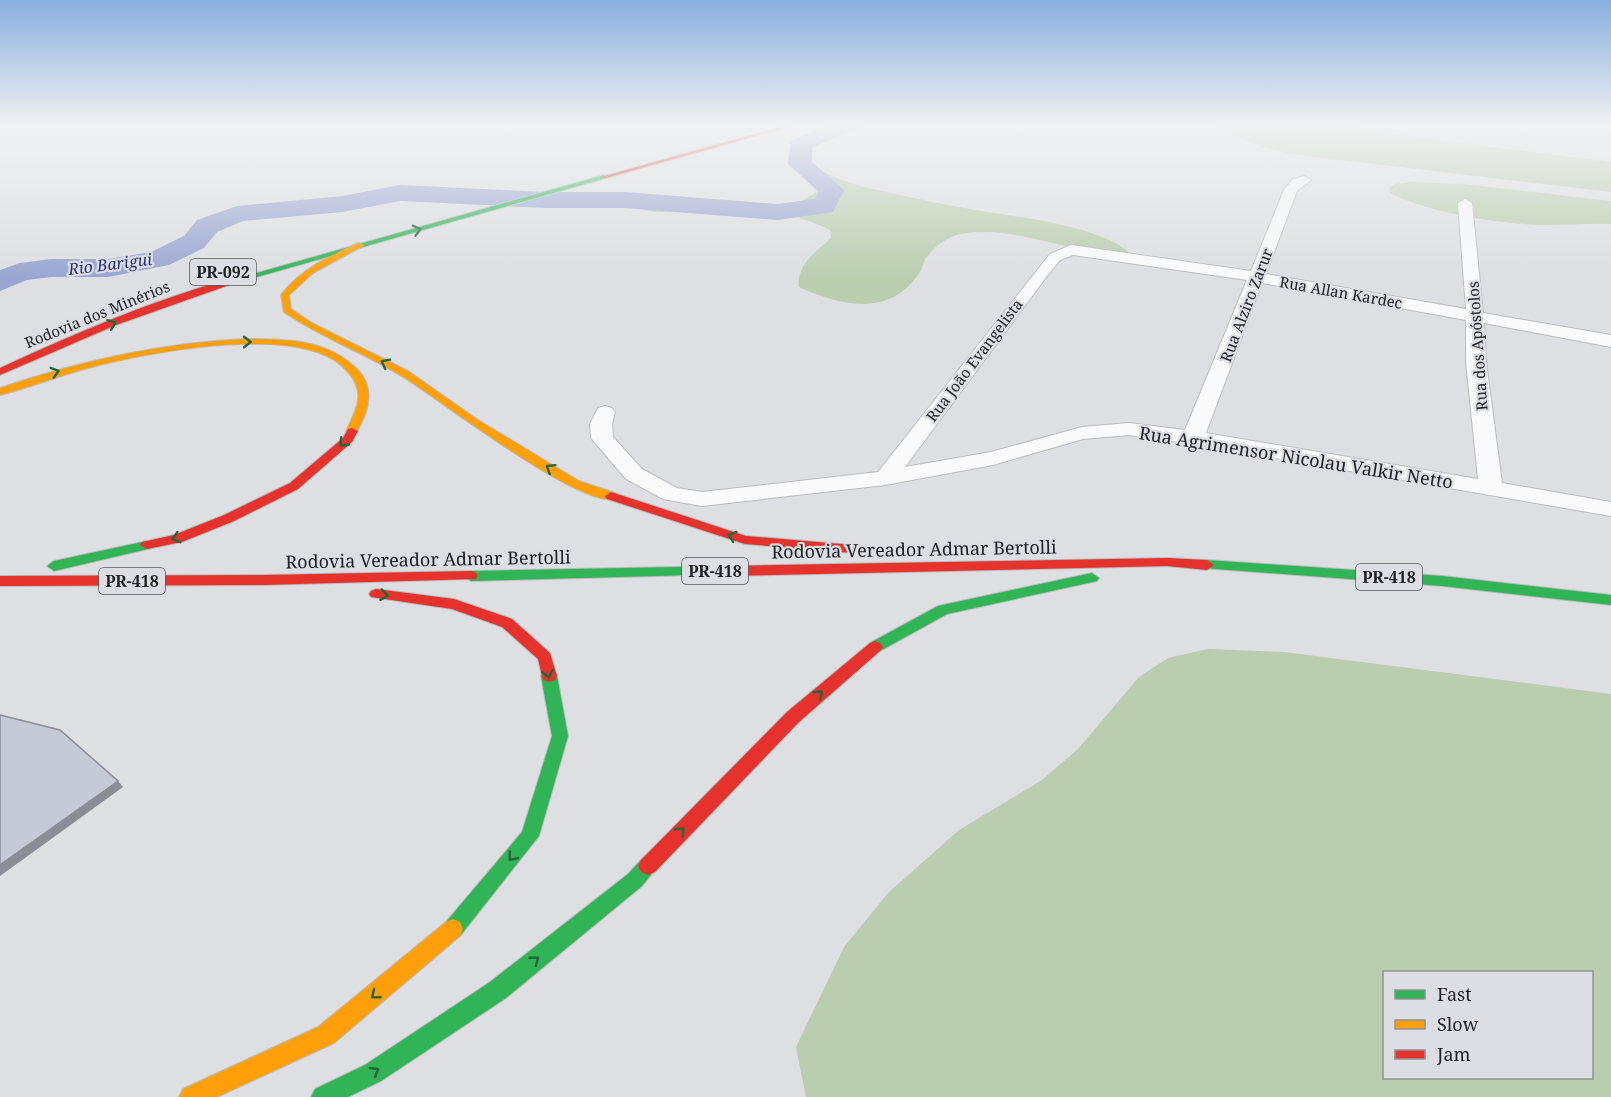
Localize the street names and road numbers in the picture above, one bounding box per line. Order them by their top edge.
street label: Rua Alziro Zarur [1215,245,1277,365]
road number: PR-092 [190,259,256,285]
street label: Rua Allan Kardec [1278,271,1404,313]
street label: Rodovia dos Minérios [22,276,173,352]
street label: Rua dos Apóstolos [1462,281,1491,411]
street label: Rua João Evangelista [921,295,1027,425]
street label: Rua Agrimensor Nicolau Valkir Netto [1137,420,1455,494]
street label: Rodovia Vereador Admar Bertolli [771,535,1057,563]
street label: Rodovia Vereador Admar Bertolli [285,545,571,573]
road number: PR-418 [682,558,748,584]
road number: PR-418 [1356,564,1422,590]
road number: PR-418 [99,568,165,594]

